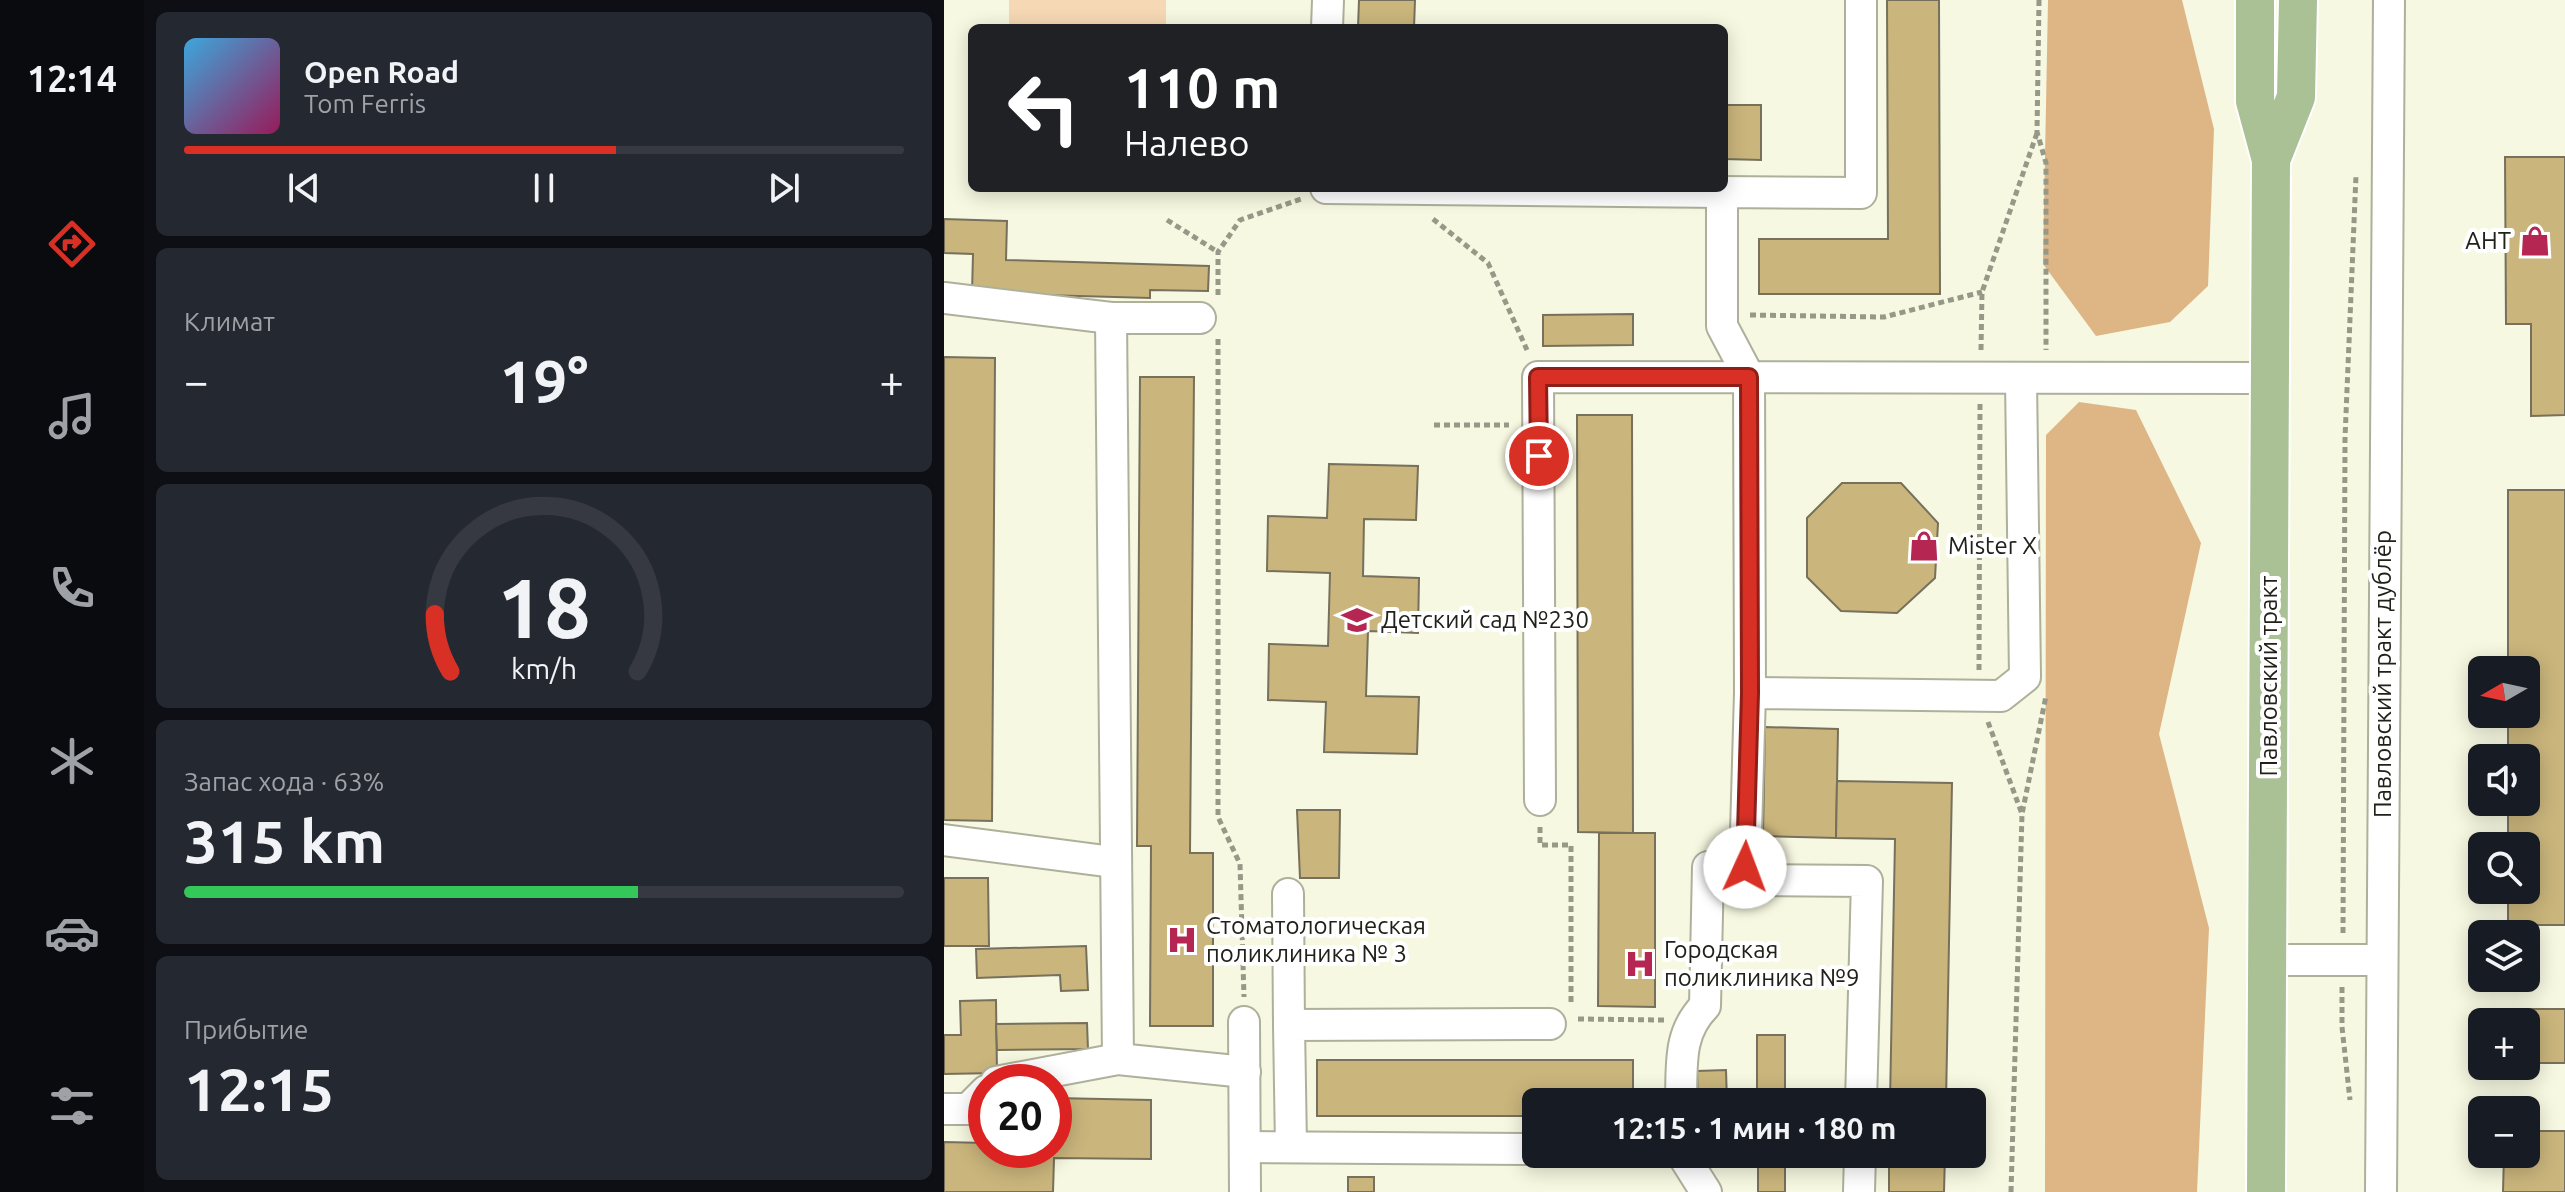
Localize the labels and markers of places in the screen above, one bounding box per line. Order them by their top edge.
shop icon: АНТ [2518,224,2552,258]
place label: АНТ [2465,227,2511,254]
pin [1505,422,1573,490]
shop icon: Mister X [1907,529,1941,563]
place label: Mister X [1948,532,2037,559]
school or university icon: Детский сад №230 [1340,603,1374,637]
place label: Детский сад №230 [1381,606,1589,633]
place label: Стоматологическая поликлиника № 3 [1206,912,1426,967]
hospital icon: Стоматологическая поликлиника № 3 [1165,923,1199,957]
place label: Городская поликлиника №9 [1664,936,1860,991]
hospital icon: Городская поликлиника №9 [1623,947,1657,981]

